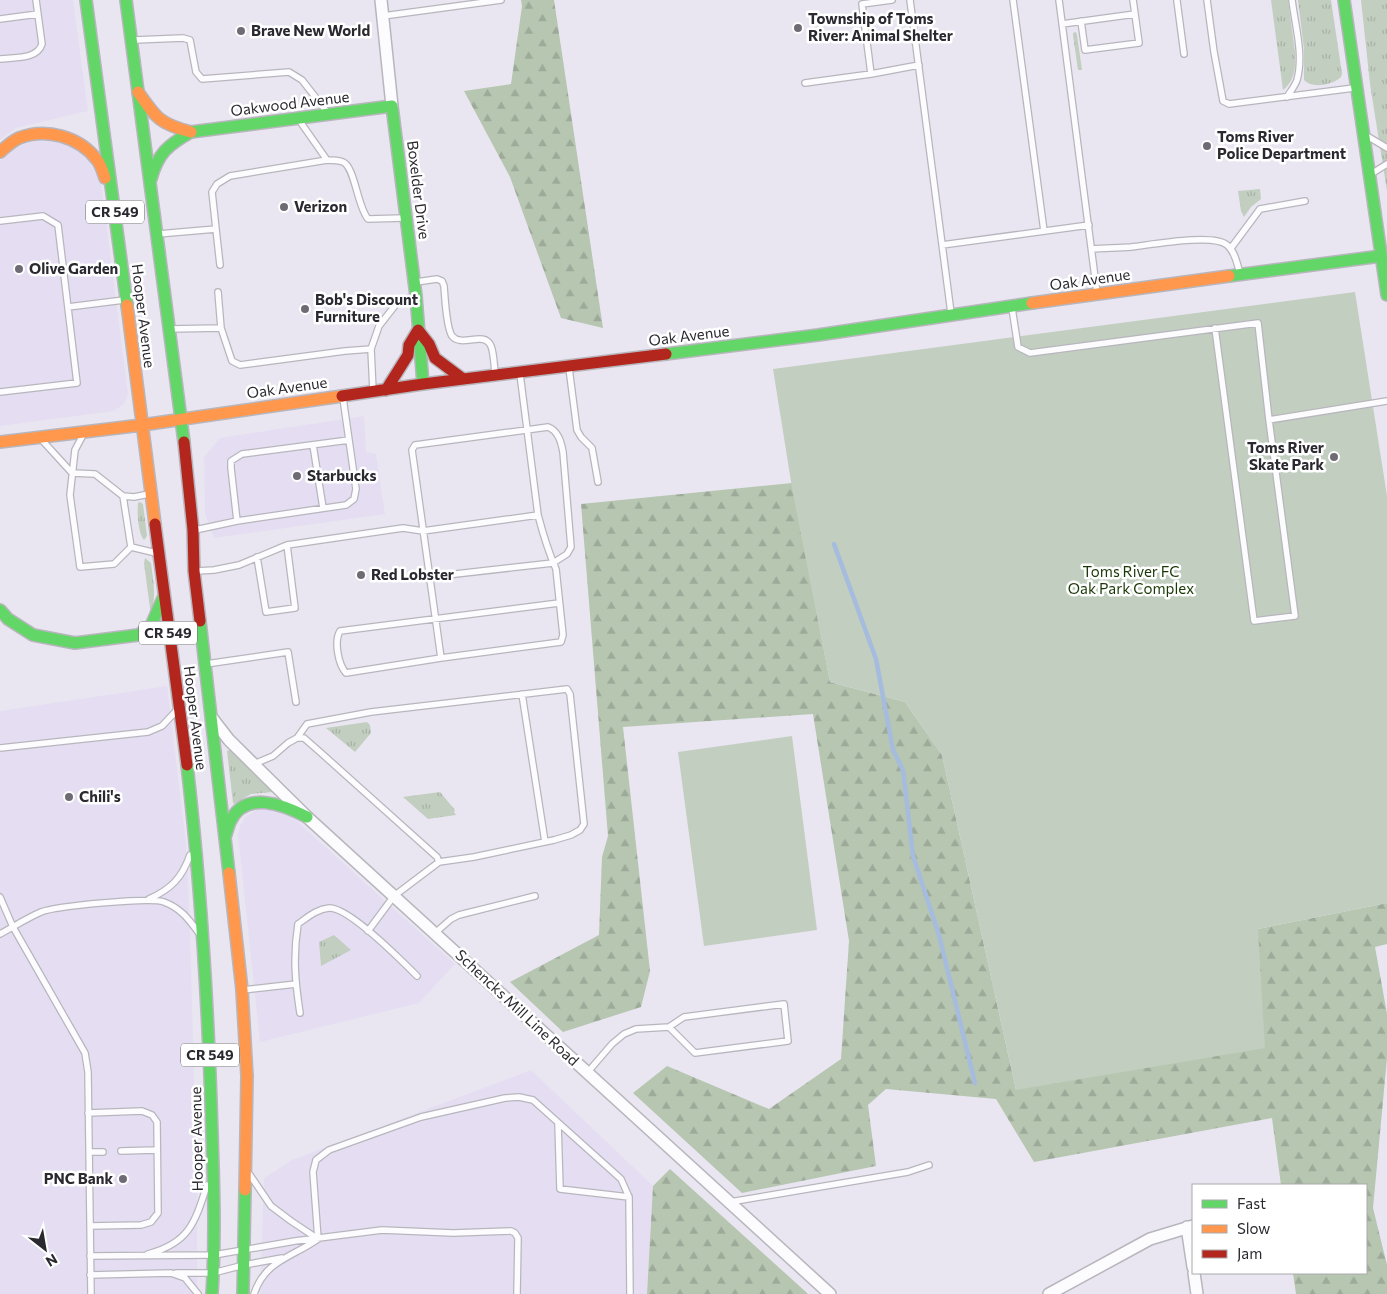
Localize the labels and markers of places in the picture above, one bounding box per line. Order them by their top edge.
place label: Township of Toms River: Animal Shelter [808,9,953,44]
place label: Brave New World [251,21,370,39]
marker: Township of Toms River: Animal Shelter [792,22,804,34]
marker: Brave New World [235,25,247,37]
place label: Toms River Police Department [1217,127,1346,162]
marker: Toms River Police Department [1201,140,1213,152]
place label: Verizon [294,197,347,215]
marker: Verizon [278,201,290,213]
place label: Olive Garden [29,259,118,277]
marker: Olive Garden [13,263,25,275]
place label: Bob's Discount Furniture [315,290,418,325]
marker: Bob's Discount Furniture [299,303,311,315]
place label: Toms River Skate Park [1247,438,1324,473]
marker: Toms River Skate Park [1328,451,1340,463]
place label: Starbucks [307,466,377,484]
marker: Starbucks [291,470,303,482]
place label: Red Lobster [371,565,454,583]
marker: Red Lobster [355,569,367,581]
place label: Chili's [79,787,121,805]
marker: Chili's [63,791,75,803]
place label: PNC Bank [44,1169,113,1187]
marker: PNC Bank [117,1173,129,1185]

